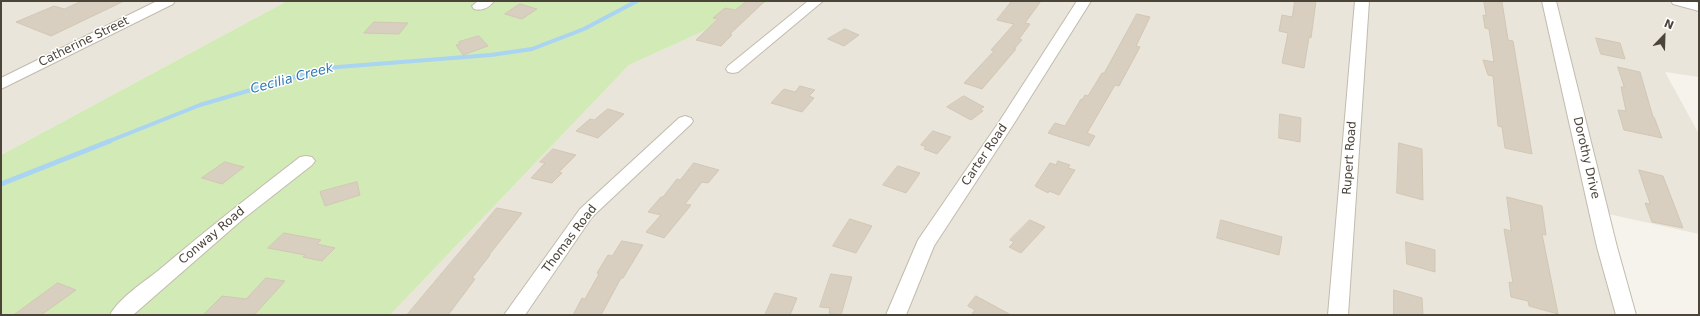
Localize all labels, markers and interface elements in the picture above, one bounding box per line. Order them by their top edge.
street label: Catherine Street [36,14,132,70]
north arrow [1644,16,1684,56]
text: N [1662,17,1676,32]
water label: Cecilia Creek [249,60,335,98]
street label: Dorothy Drive [1570,116,1602,200]
street label: Carter Road [959,121,1011,189]
street label: Rupert Road [1340,121,1360,195]
street label: Thomas Road [540,202,600,276]
street label: Conway Road [176,204,248,268]

